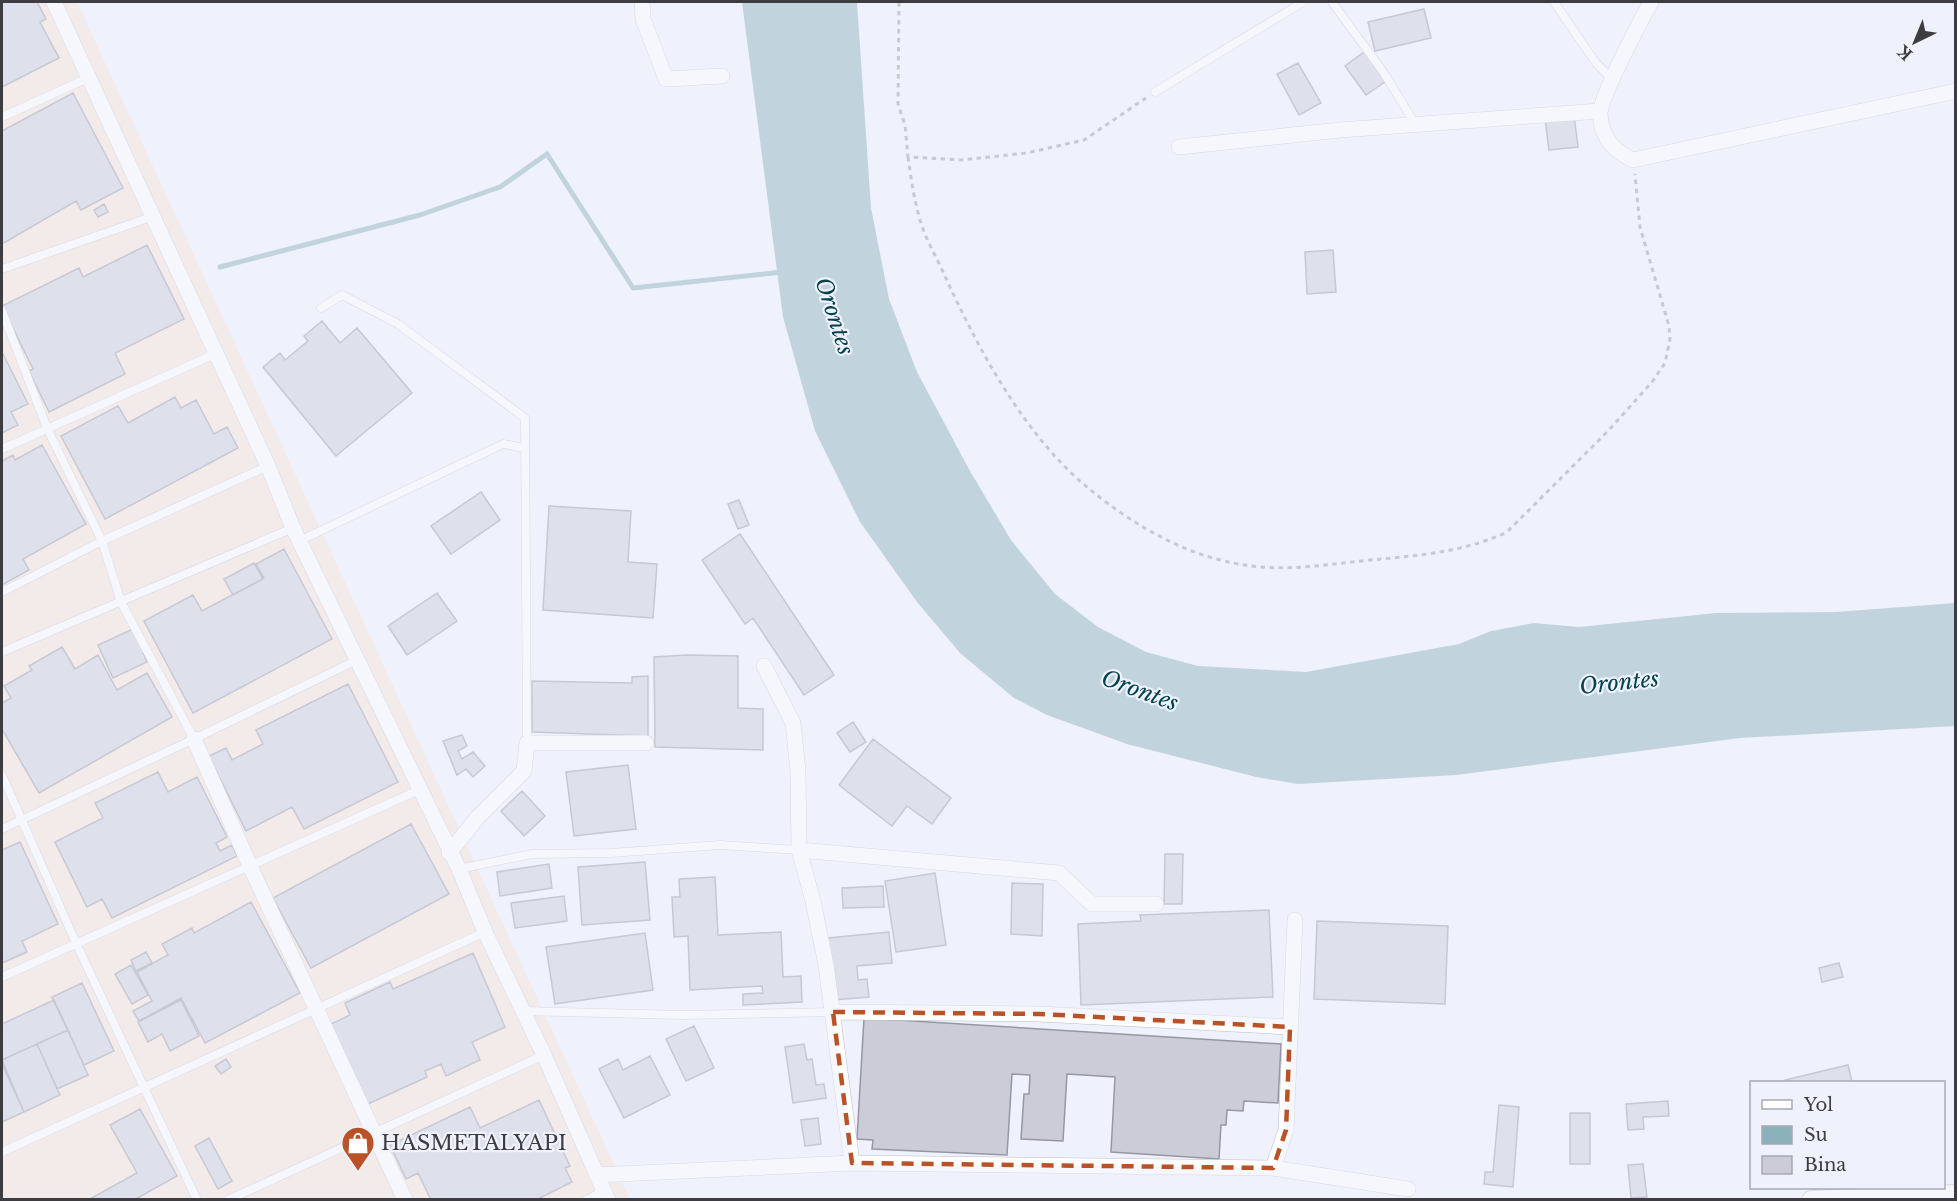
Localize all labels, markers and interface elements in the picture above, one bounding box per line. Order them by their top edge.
north arrow [1885,12,1945,72]
text: K [1893,41,1916,65]
water label: Orontes [809,274,860,358]
water label: Orontes [1098,664,1182,717]
water label: Orontes [1578,665,1660,700]
legend [1750,1081,1945,1189]
text: Yol [1803,1094,1833,1116]
text: Su [1804,1124,1828,1146]
shop icon: HASMETALYAPI [340,1125,376,1172]
place label: HASMETALYAPI [381,1130,567,1156]
text: Bina [1804,1154,1846,1176]

